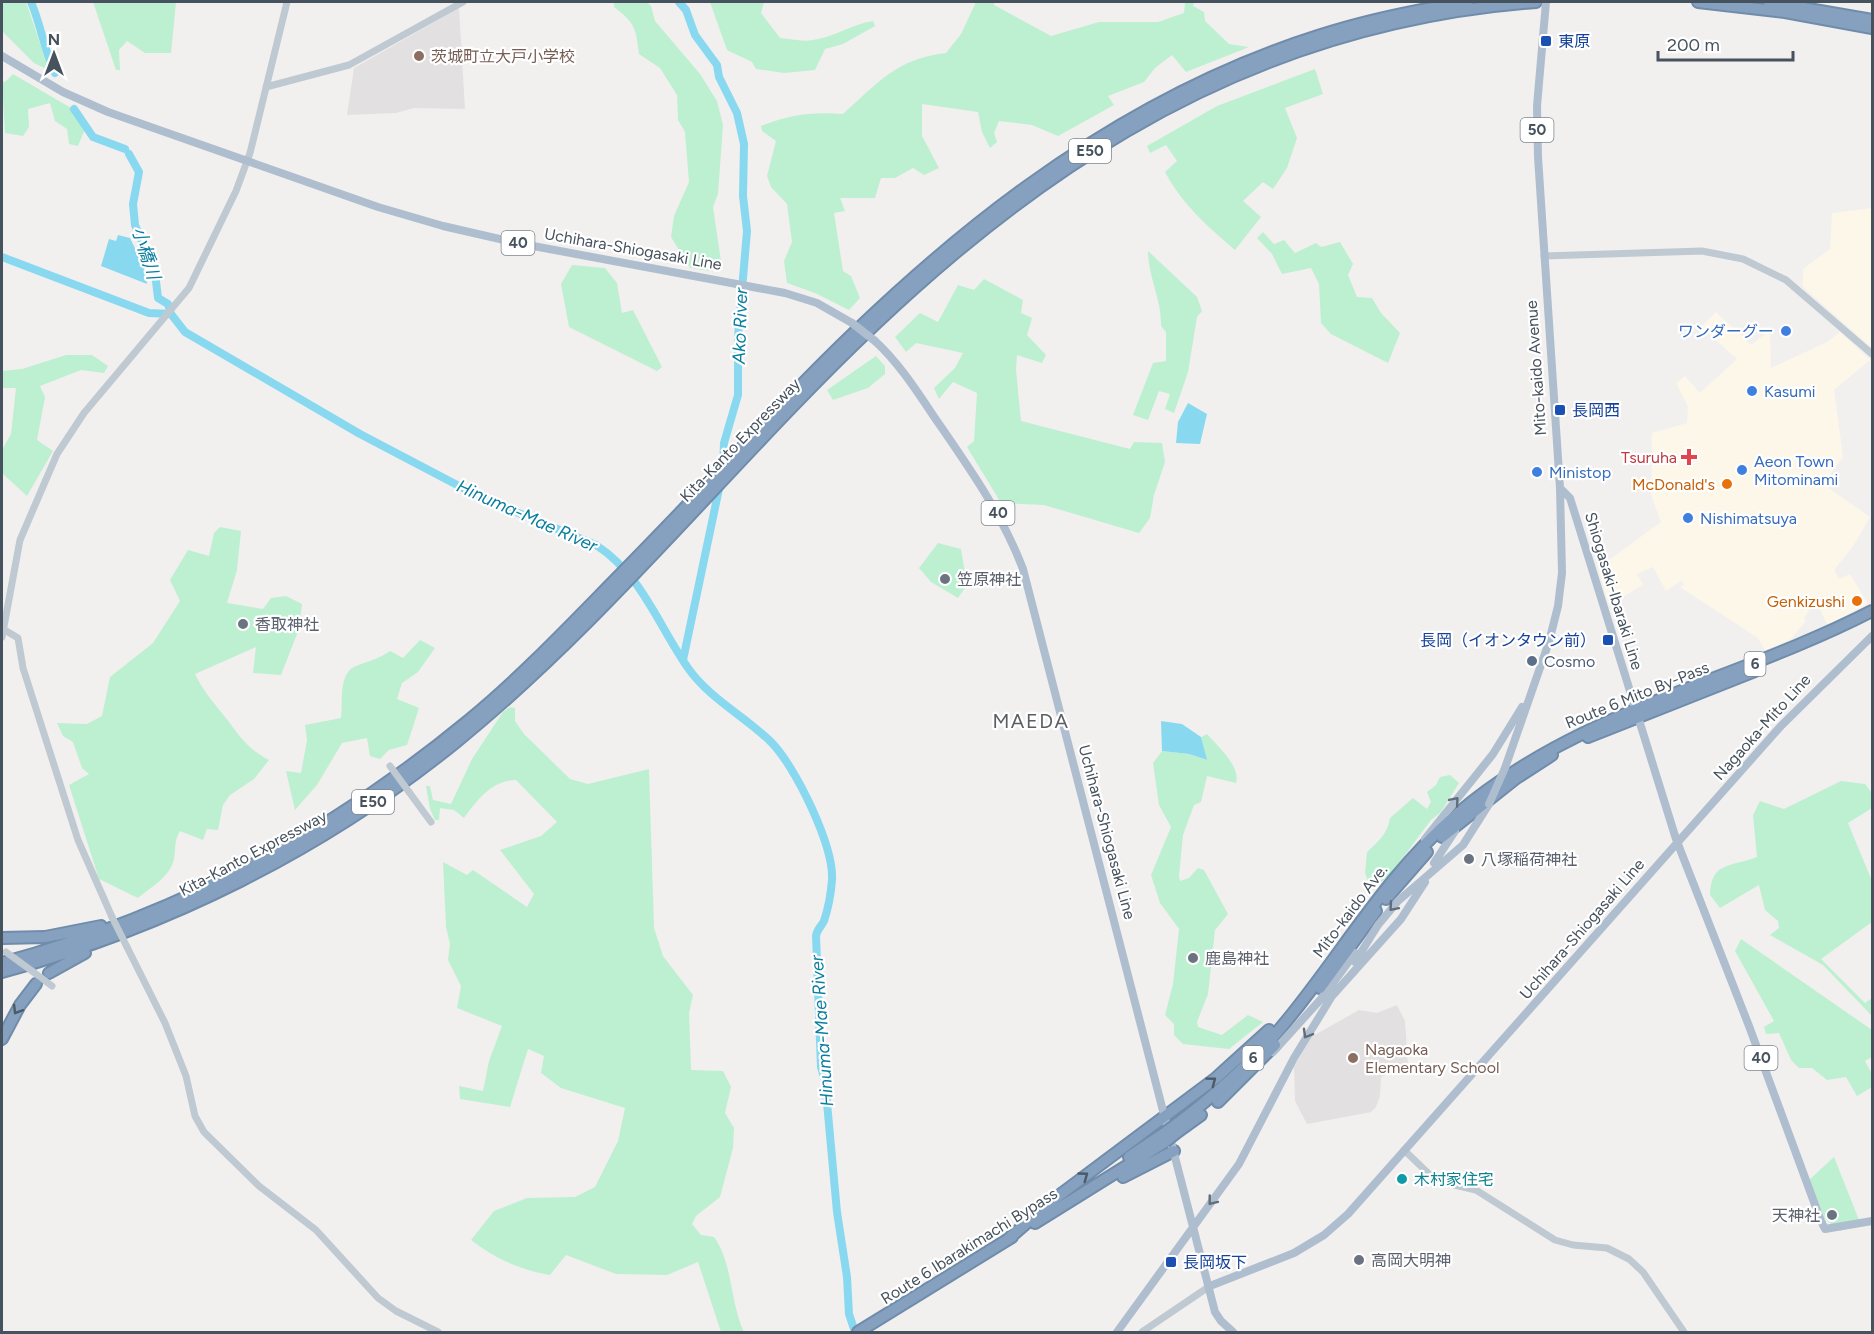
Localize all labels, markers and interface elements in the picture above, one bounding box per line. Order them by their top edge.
north arrow [24,24,84,84]
scale bar [1658,24,1793,62]
text: N [48,30,60,49]
place label: 東原 [1558,32,1590,51]
marker: 東原 [1539,34,1553,48]
text: 200 m [1667,34,1720,56]
place label: 茨城町立大戸小学校 [431,47,575,66]
marker: 茨城町立大戸小学校 [412,49,426,63]
road number: 50 [1520,118,1554,142]
road number: E50 [1069,139,1111,163]
water label: 小橋川 [127,224,165,284]
street label: Uchihara-Shiogasaki Line [543,224,724,274]
road number: 40 [502,231,534,255]
water label: Ako River [728,287,752,366]
street label: Mito-kaido Avenue [1522,300,1550,436]
place label: ワンダーグー [1678,322,1774,341]
marker: ワンダーグー [1779,324,1793,338]
street label: Kita-Kanto Expressway [676,374,804,506]
place label: Kasumi [1764,382,1816,401]
marker: Kasumi [1745,384,1759,398]
place label: 長岡西 [1572,401,1620,420]
marker: 長岡西 [1553,403,1567,417]
place label: Tsuruha [1621,448,1677,467]
marker: Tsuruha [1682,450,1696,464]
place label: Aeon Town Mitominami [1754,452,1838,489]
place label: Ministop [1549,463,1611,482]
marker: Aeon Town Mitominami [1735,463,1749,477]
marker: Ministop [1530,465,1544,479]
water label: Hinuma-Mae River [453,475,602,557]
place label: McDonald's [1632,475,1715,494]
marker: McDonald's [1720,477,1734,491]
road number: 40 [982,501,1014,525]
place label: Nishimatsuya [1700,509,1797,528]
street label: Shiogasaki-Ibaraki Line [1581,510,1647,672]
marker: Nishimatsuya [1681,511,1695,525]
place label: 笠原神社 [957,570,1021,589]
marker: 笠原神社 [938,572,952,586]
place label: Genkizushi [1767,592,1845,611]
marker: Genkizushi [1850,594,1864,608]
place label: 香取神社 [255,615,319,634]
marker: 香取神社 [236,617,250,631]
place label: 長岡（イオンタウン前） [1420,631,1596,650]
marker: 長岡（イオンタウン前） [1601,633,1615,647]
place label: Cosmo [1544,652,1595,671]
road number: 6 [1744,652,1766,676]
marker: Cosmo [1525,654,1539,668]
street label: Route 6 Mito By-Pass [1562,657,1712,733]
street label: Nagaoka-Mito Line [1709,670,1815,784]
district label: MAEDA [992,709,1070,733]
street label: Uchihara-Shiogasaki Line [1075,743,1140,922]
road number: E50 [352,790,394,814]
one-way arrow [1447,797,1458,808]
street label: Kita-Kanto Expressway [176,806,331,900]
place label: 八塚稲荷神社 [1481,850,1577,869]
marker: 八塚稲荷神社 [1462,852,1476,866]
street label: Uchihara-Shiogasaki Line [1516,855,1648,1003]
street label: Mito-kaido Ave. [1309,861,1391,961]
one-way arrow [1389,900,1400,911]
place label: 鹿島神社 [1205,949,1269,968]
marker: 鹿島神社 [1186,951,1200,965]
water label: Hinuma-Mae River [806,954,838,1108]
one-way arrow [13,1004,25,1014]
one-way arrow [1303,1028,1315,1038]
place label: Nagaoka Elementary School [1365,1040,1499,1077]
road number: 6 [1242,1046,1264,1070]
road number: 40 [1744,1046,1778,1070]
marker: Nagaoka Elementary School [1346,1051,1360,1065]
one-way arrow [1205,1078,1216,1089]
place label: 木村家住宅 [1414,1170,1494,1189]
one-way arrow [1078,1172,1089,1183]
marker: 木村家住宅 [1395,1172,1409,1186]
street label: Route 6 Ibarakimachi Bypass [877,1184,1061,1308]
one-way arrow [1208,1194,1219,1205]
place label: 天神社 [1772,1206,1820,1225]
marker: 天神社 [1825,1208,1839,1222]
place label: 高岡大明神 [1371,1251,1451,1270]
place label: 長岡坂下 [1183,1253,1247,1272]
marker: 高岡大明神 [1352,1253,1366,1267]
marker: 長岡坂下 [1164,1255,1178,1269]

